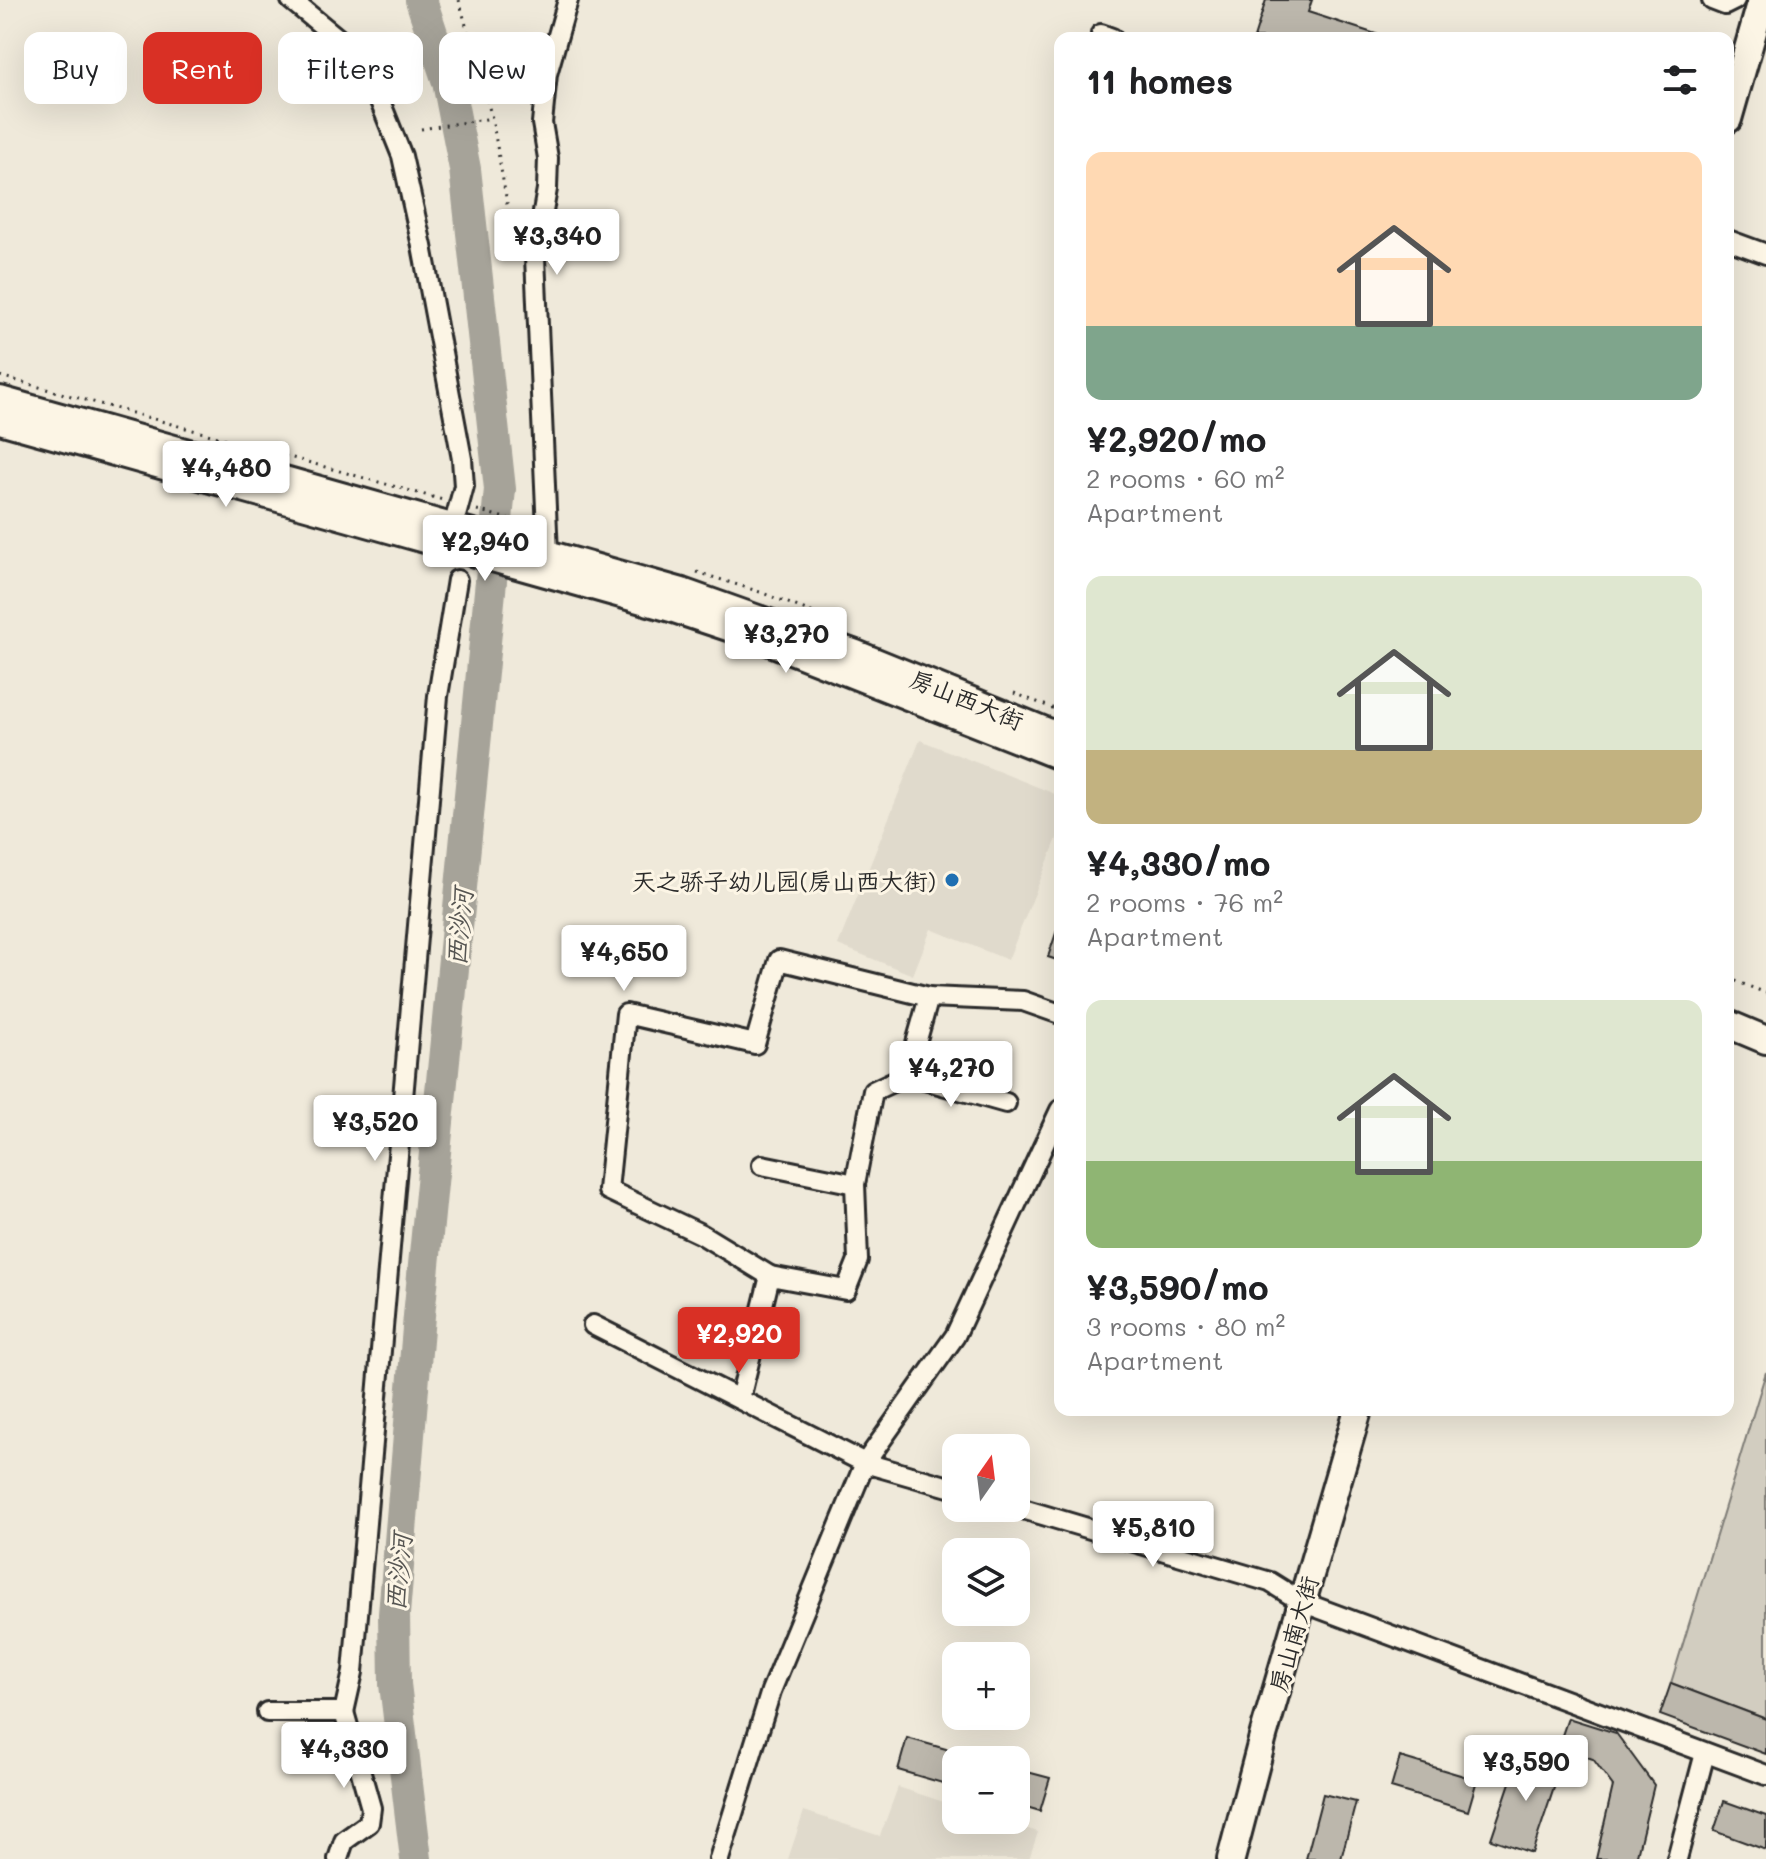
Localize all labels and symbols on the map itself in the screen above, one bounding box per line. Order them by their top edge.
pin: ¥3,340 [492,209,622,277]
pin: ¥4,480 [161,441,291,509]
pin: ¥2,940 [420,515,550,583]
pin: ¥3,270 [721,607,851,675]
street label: 房山西大街 [906,662,1028,736]
place label: 天之骄子幼儿园(房山西大街) [632,865,936,896]
marker: 天之骄子幼儿园(房山西大街) [943,871,961,889]
water label: 西沙河 [439,883,480,967]
pin: ¥4,650 [559,925,689,993]
pin: ¥4,270 [886,1041,1016,1109]
pin: ¥3,520 [310,1095,440,1163]
pin: ¥2,920 [674,1307,804,1375]
north arrow [942,1434,1030,1522]
pin: ¥5,810 [1088,1501,1218,1569]
water label: 西沙河 [378,1528,419,1612]
street label: 房山南大街 [1262,1572,1324,1696]
pin: ¥4,330 [279,1722,409,1790]
pin: ¥3,590 [1461,1735,1591,1803]

